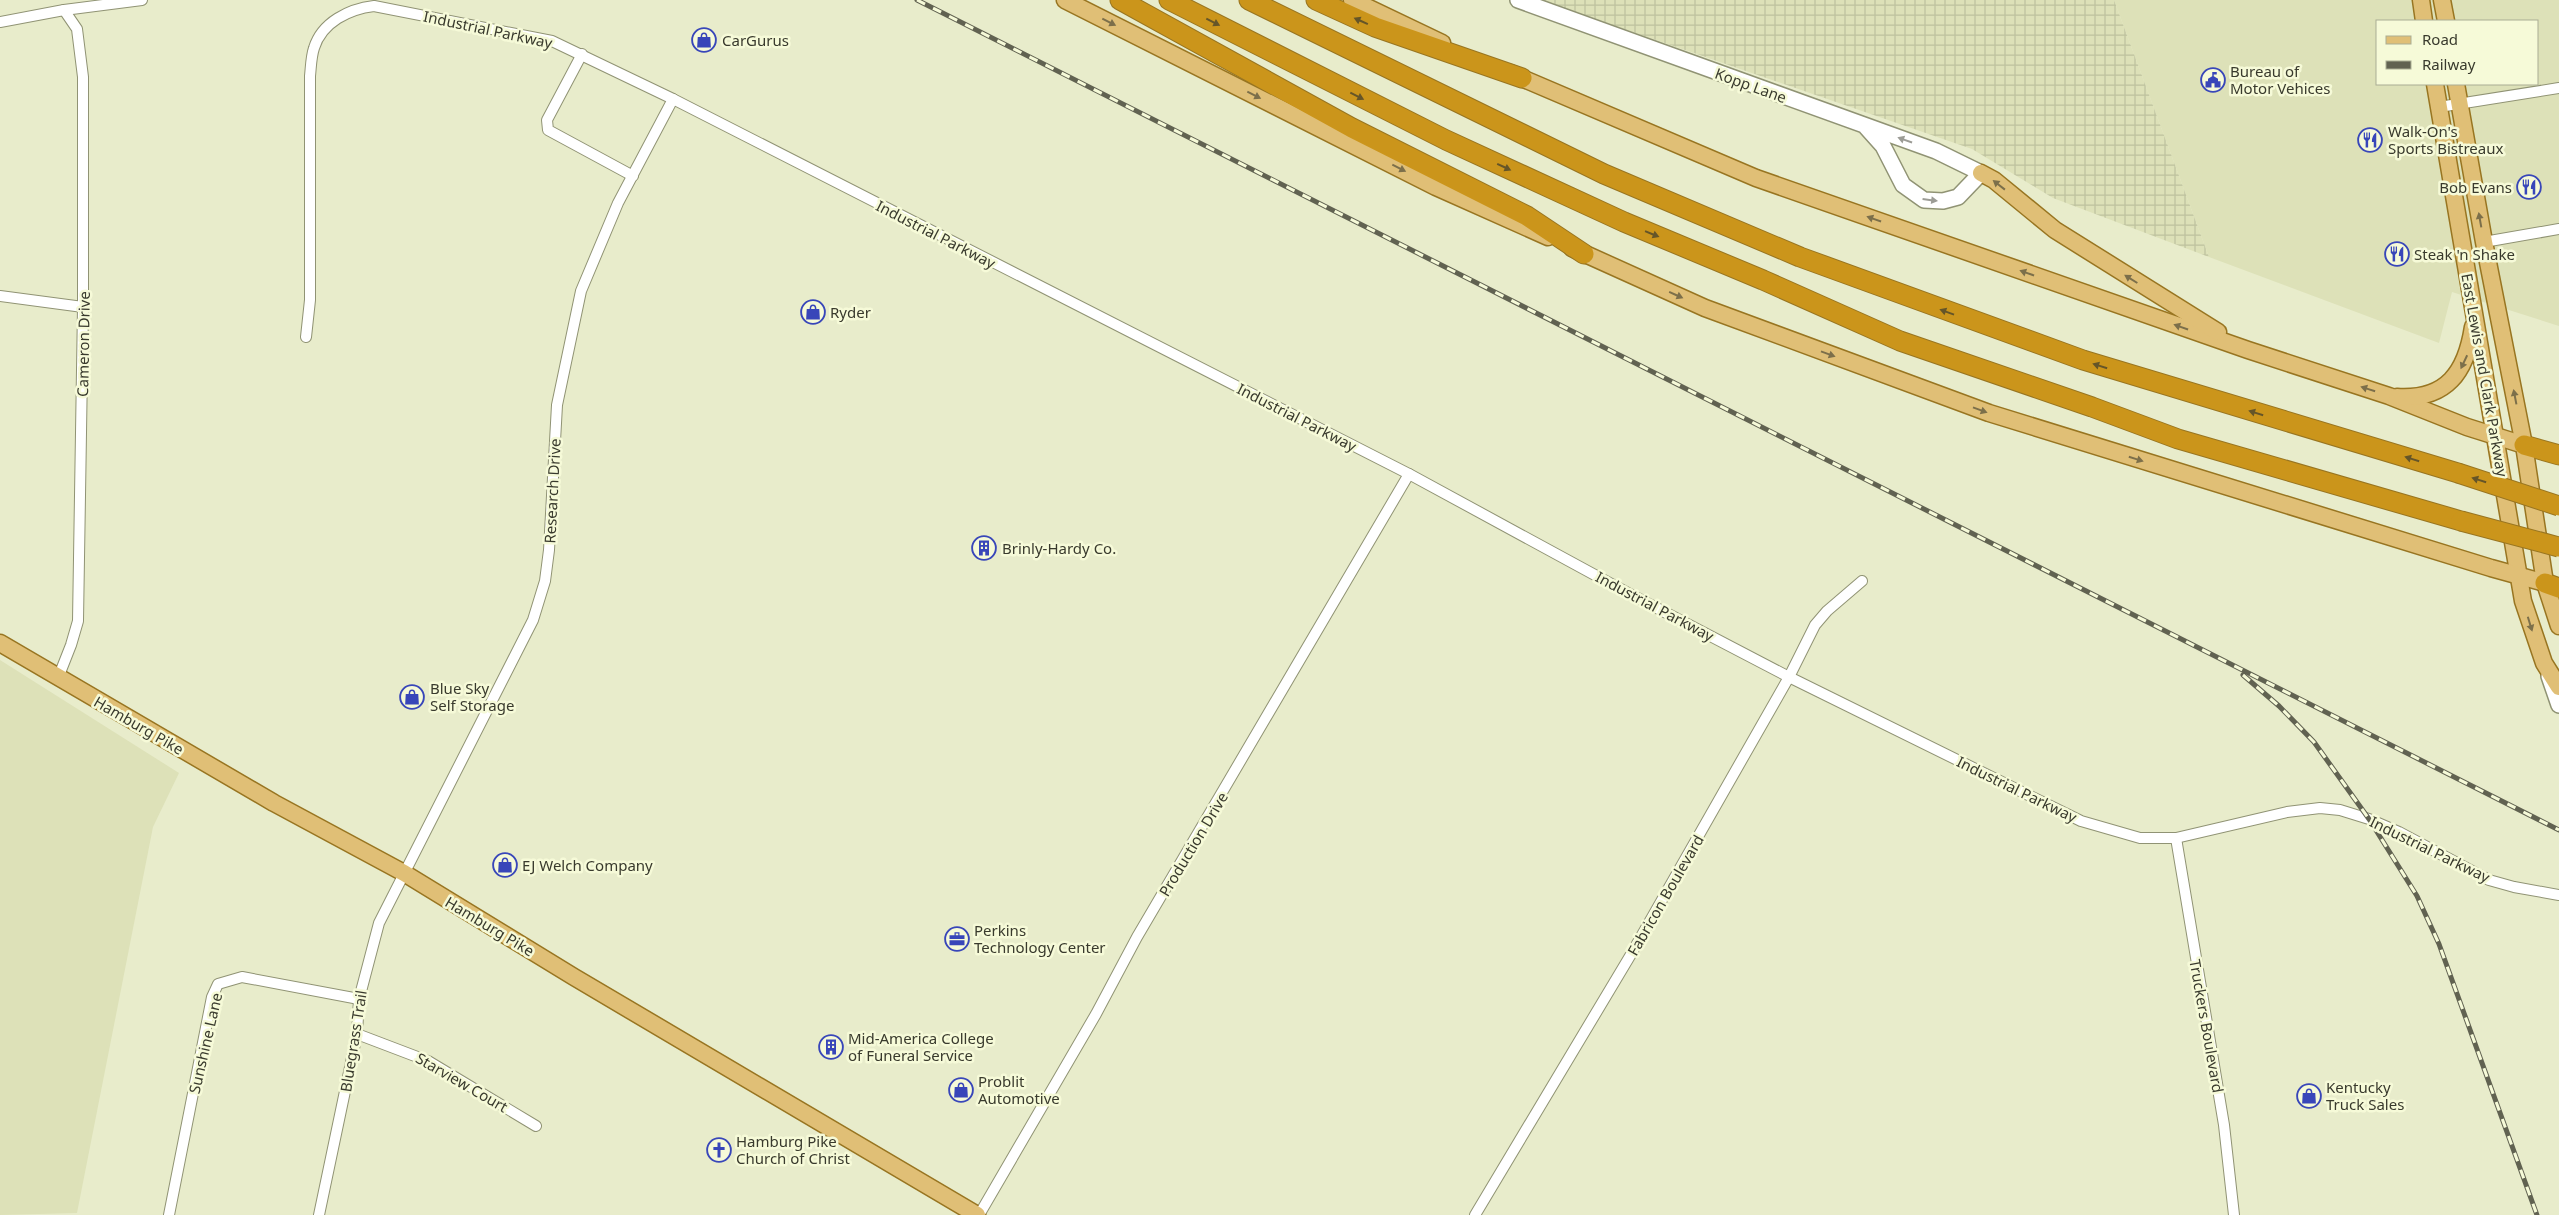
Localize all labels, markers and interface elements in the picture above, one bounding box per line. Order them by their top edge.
street label: Industrial Parkway [422,6,555,52]
one-way arrow [1354,16,1368,24]
one-way arrow [1102,18,1116,26]
one-way arrow [1206,18,1220,26]
legend [2376,20,2539,85]
shop icon: CarGurus [691,27,717,53]
text: Road [2422,29,2458,49]
place label: CarGurus [722,30,789,50]
text: Railway [2422,54,2476,74]
place label: Bureau of Motor Vehices [2230,61,2330,98]
street label: Kopp Lane [1712,63,1790,107]
public building icon: Bureau of Motor Vehices [2200,67,2226,93]
one-way arrow [1247,91,1261,99]
one-way arrow [1350,92,1364,100]
place label: Walk-On's Sports Bistreaux [2388,121,2503,158]
restaurant icon: Walk-On's Sports Bistreaux [2357,127,2383,153]
one-way arrow [1897,136,1912,143]
one-way arrow [1497,163,1511,171]
one-way arrow [1392,164,1406,172]
restaurant icon: Bob Evans [2516,174,2542,200]
place label: Bob Evans [2439,177,2512,197]
one-way arrow [1993,179,2006,190]
street label: Industrial Parkway [873,195,999,273]
one-way arrow [1923,196,1939,204]
one-way arrow [2476,212,2484,228]
one-way arrow [1866,215,1881,223]
one-way arrow [1645,230,1659,238]
restaurant icon: Steak 'n Shake [2384,241,2410,267]
place label: Steak 'n Shake [2414,244,2515,264]
one-way arrow [2020,269,2035,276]
street label: East Lewis and Clark Parkway [2457,272,2513,479]
one-way arrow [2125,274,2138,284]
street label: Cameron Drive [72,291,94,397]
one-way arrow [1669,291,1684,300]
shop icon: Ryder [800,299,826,325]
place label: Ryder [830,302,871,322]
one-way arrow [1939,308,1954,316]
one-way arrow [2173,323,2188,330]
one-way arrow [1821,350,1836,358]
one-way arrow [2460,354,2468,369]
one-way arrow [2093,361,2108,369]
street label: Industrial Parkway [1234,378,1360,456]
one-way arrow [2360,385,2375,393]
one-way arrow [2510,388,2518,404]
one-way arrow [1973,407,1988,414]
one-way arrow [2248,408,2263,416]
street label: Research Drive [539,438,565,544]
one-way arrow [2128,455,2143,463]
one-way arrow [2404,455,2419,463]
one-way arrow [2472,476,2487,483]
building icon: Brinly-Hardy Co. [971,535,997,561]
place label: Brinly-Hardy Co. [1002,538,1116,558]
street label: Industrial Parkway [1592,566,1718,646]
one-way arrow [2526,617,2534,632]
place label: Blue Sky Self Storage [430,678,514,715]
shop icon: Blue Sky Self Storage [399,684,425,710]
street label: Hamburg Pike [90,691,188,759]
street label: Industrial Parkway [1954,751,2081,827]
street label: Production Drive [1154,788,1232,900]
street label: Industrial Parkway [2367,811,2494,887]
street label: Fabricon Boulevard [1622,831,1708,959]
shop icon: EJ Welch Company [492,852,518,878]
place label: EJ Welch Company [522,855,653,875]
street label: Hamburg Pike [442,892,538,960]
place label: Perkins Technology Center [974,920,1106,957]
office icon: Perkins Technology Center [944,926,970,952]
street label: Truckers Boulevard [2185,958,2229,1094]
street label: Bluegrass Trail [335,989,371,1093]
street label: Sunshine Lane [184,991,226,1095]
place label: Mid-America College of Funeral Service [848,1028,994,1065]
building icon: Mid-America College of Funeral Service [818,1034,844,1060]
street label: Starview Court [412,1048,512,1117]
place label: Problit Automotive [978,1071,1060,1108]
shop icon: Problit Automotive [948,1077,974,1103]
place label: Kentucky Truck Sales [2326,1077,2404,1114]
shop icon: Kentucky Truck Sales [2296,1083,2322,1109]
place label: Hamburg Pike Church of Christ [736,1131,850,1168]
church icon: Hamburg Pike Church of Christ [706,1137,732,1163]

